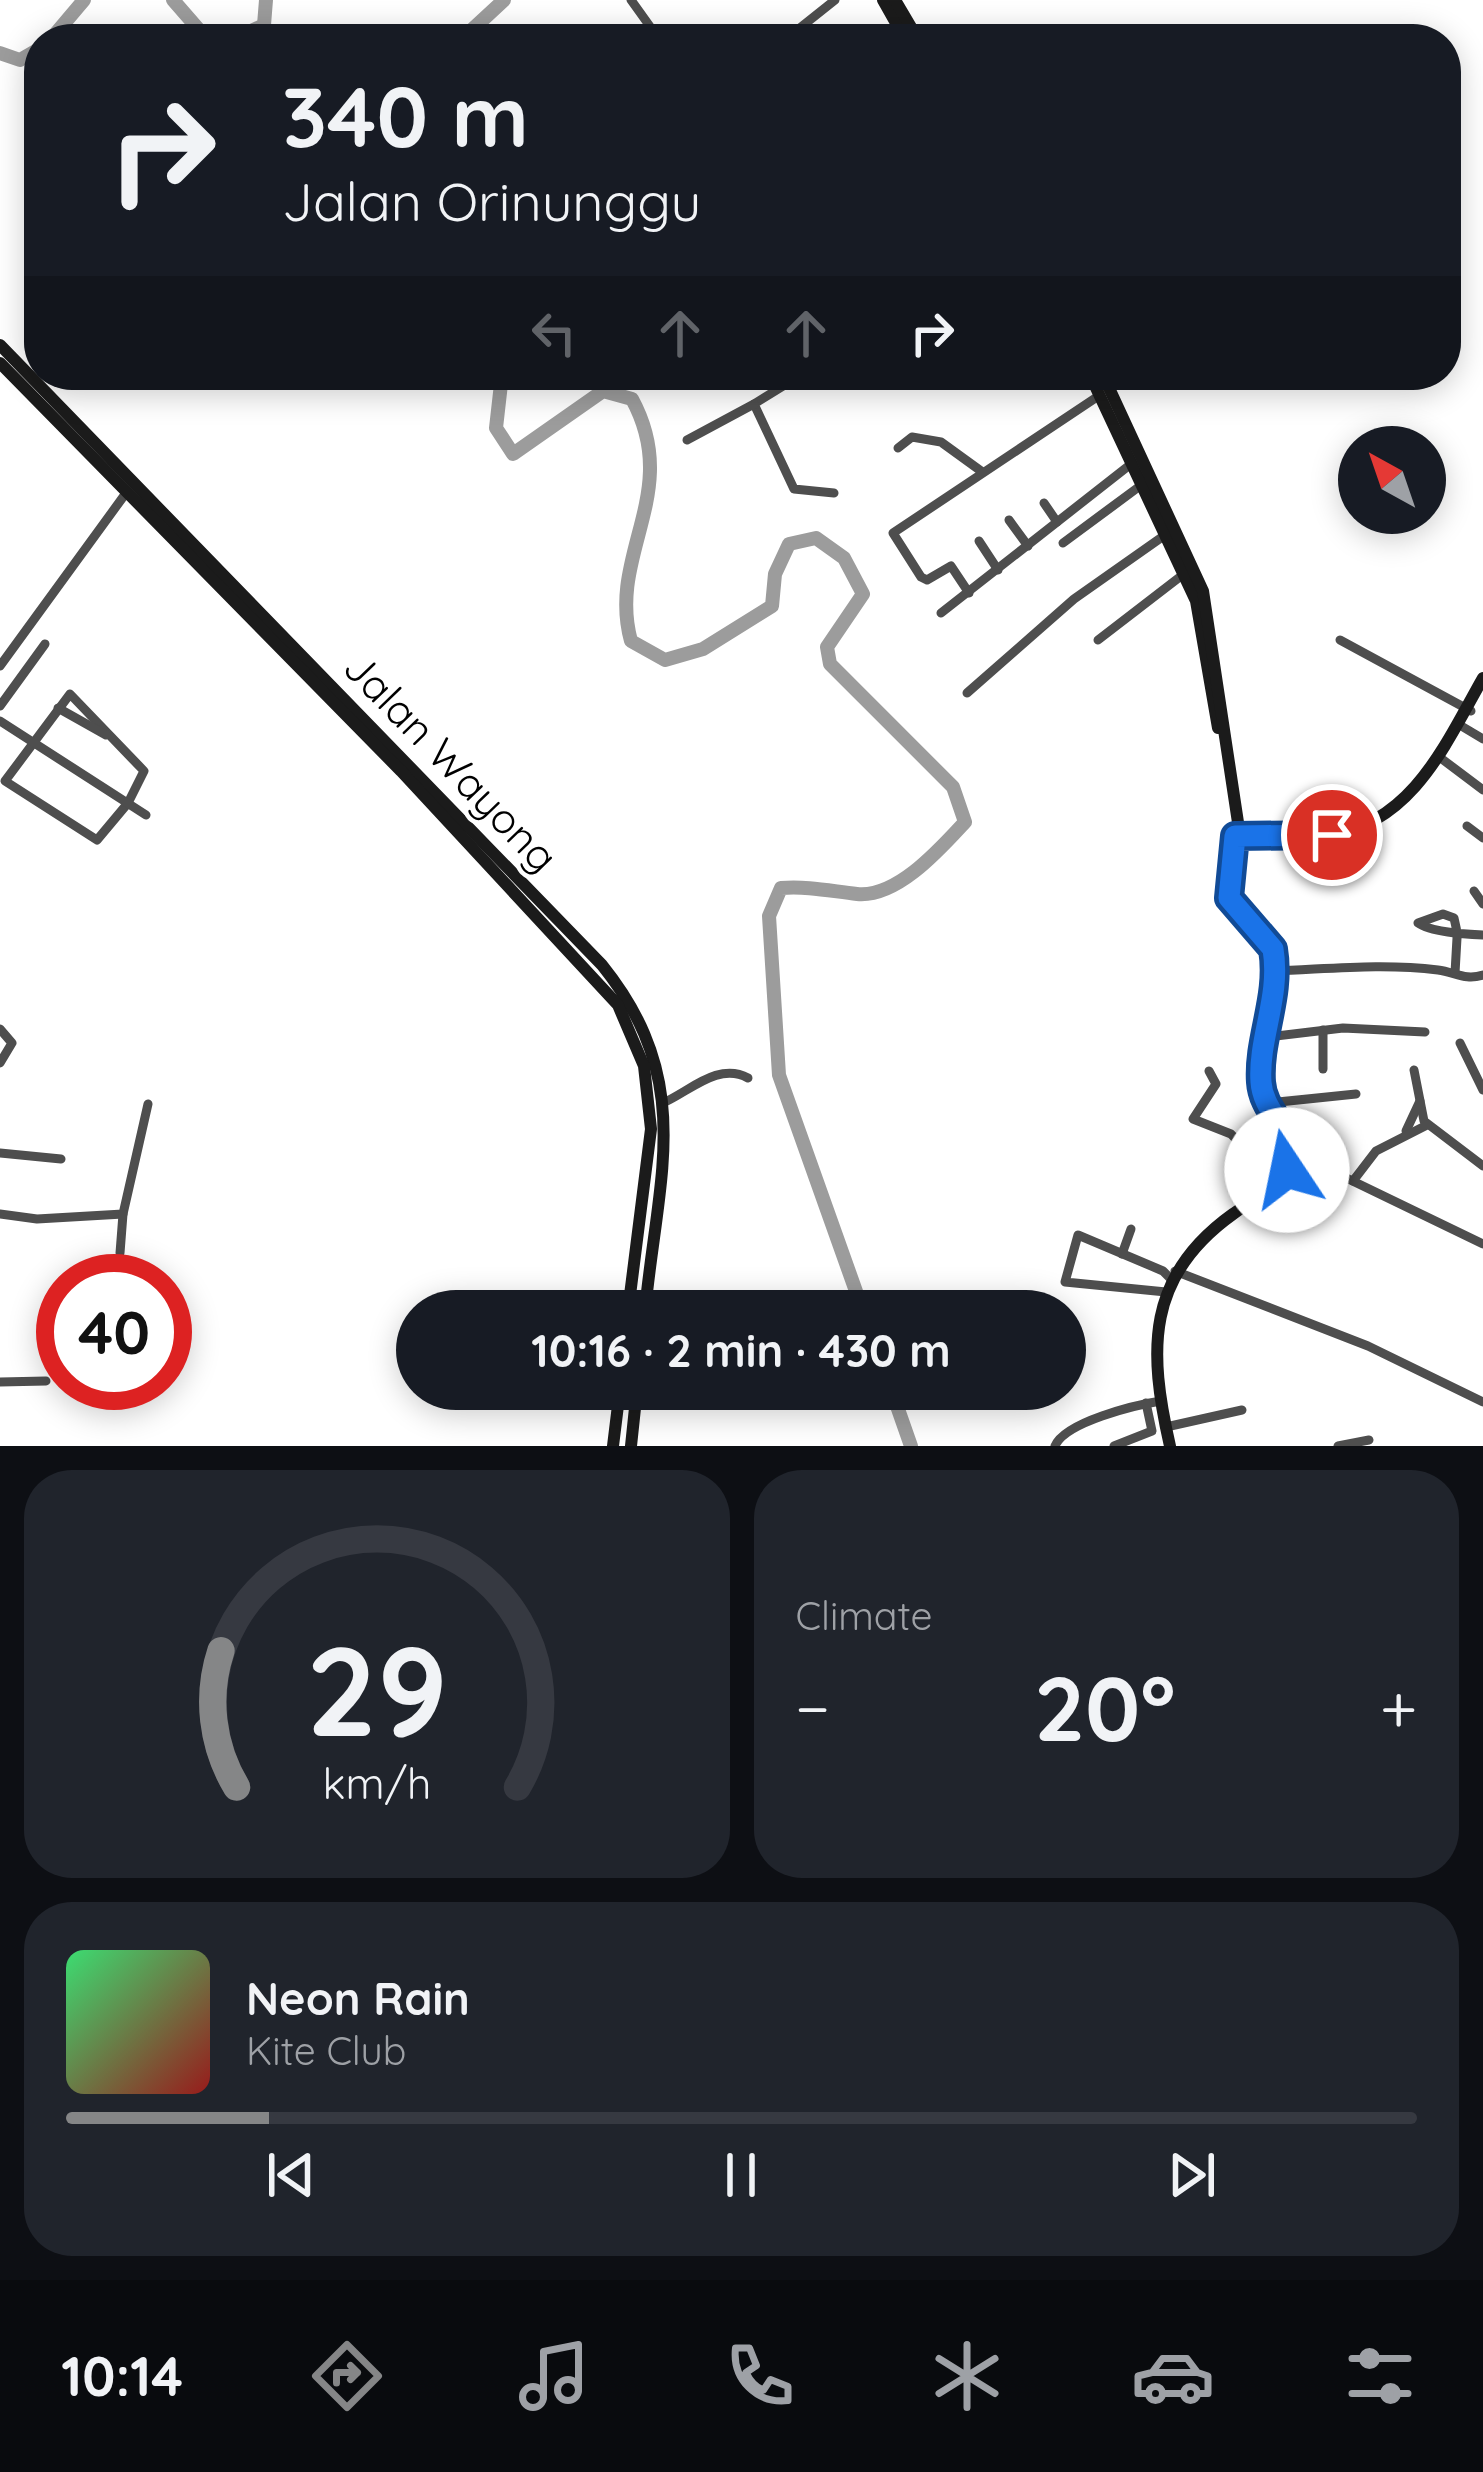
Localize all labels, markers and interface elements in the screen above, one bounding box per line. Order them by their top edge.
text: 340 m [282,63,529,168]
icon: right [84,72,240,228]
text: Jalan Orinunggu [282,167,701,235]
icon: left [521,300,587,366]
icon: ahead [647,300,713,366]
icon: ahead [773,300,839,366]
icon: right [899,300,965,366]
north arrow [1338,426,1446,534]
map controls [1338,426,1446,534]
street label: Jalan Wayong [333,641,570,883]
pin [1281,784,1383,886]
icon: arrive [1299,802,1365,868]
position arrow [1224,1107,1350,1233]
speed limit sign: 40 [36,1254,192,1410]
text: 10:16 · 2 min · 430 m [531,1322,951,1378]
text: Climate [796,1591,933,1640]
text: 29 [306,1611,448,1767]
text: 20° [1034,1651,1176,1764]
text: − [796,1666,830,1749]
text: + [1380,1666,1417,1749]
text: km/h [322,1756,431,1810]
text: Neon Rain [246,1970,470,2026]
text: Kite Club [246,2026,406,2075]
icon: previous [258,2142,324,2208]
icon: pause [708,2142,774,2208]
icon: next [1159,2142,1225,2208]
icon: directions [305,2334,389,2418]
icon: music [512,2334,596,2418]
icon: phone [718,2334,802,2418]
icon: climate [925,2334,1009,2418]
icon: car [1131,2334,1215,2418]
icon: filters [1338,2334,1422,2418]
text: 10:14 [61,2342,183,2410]

